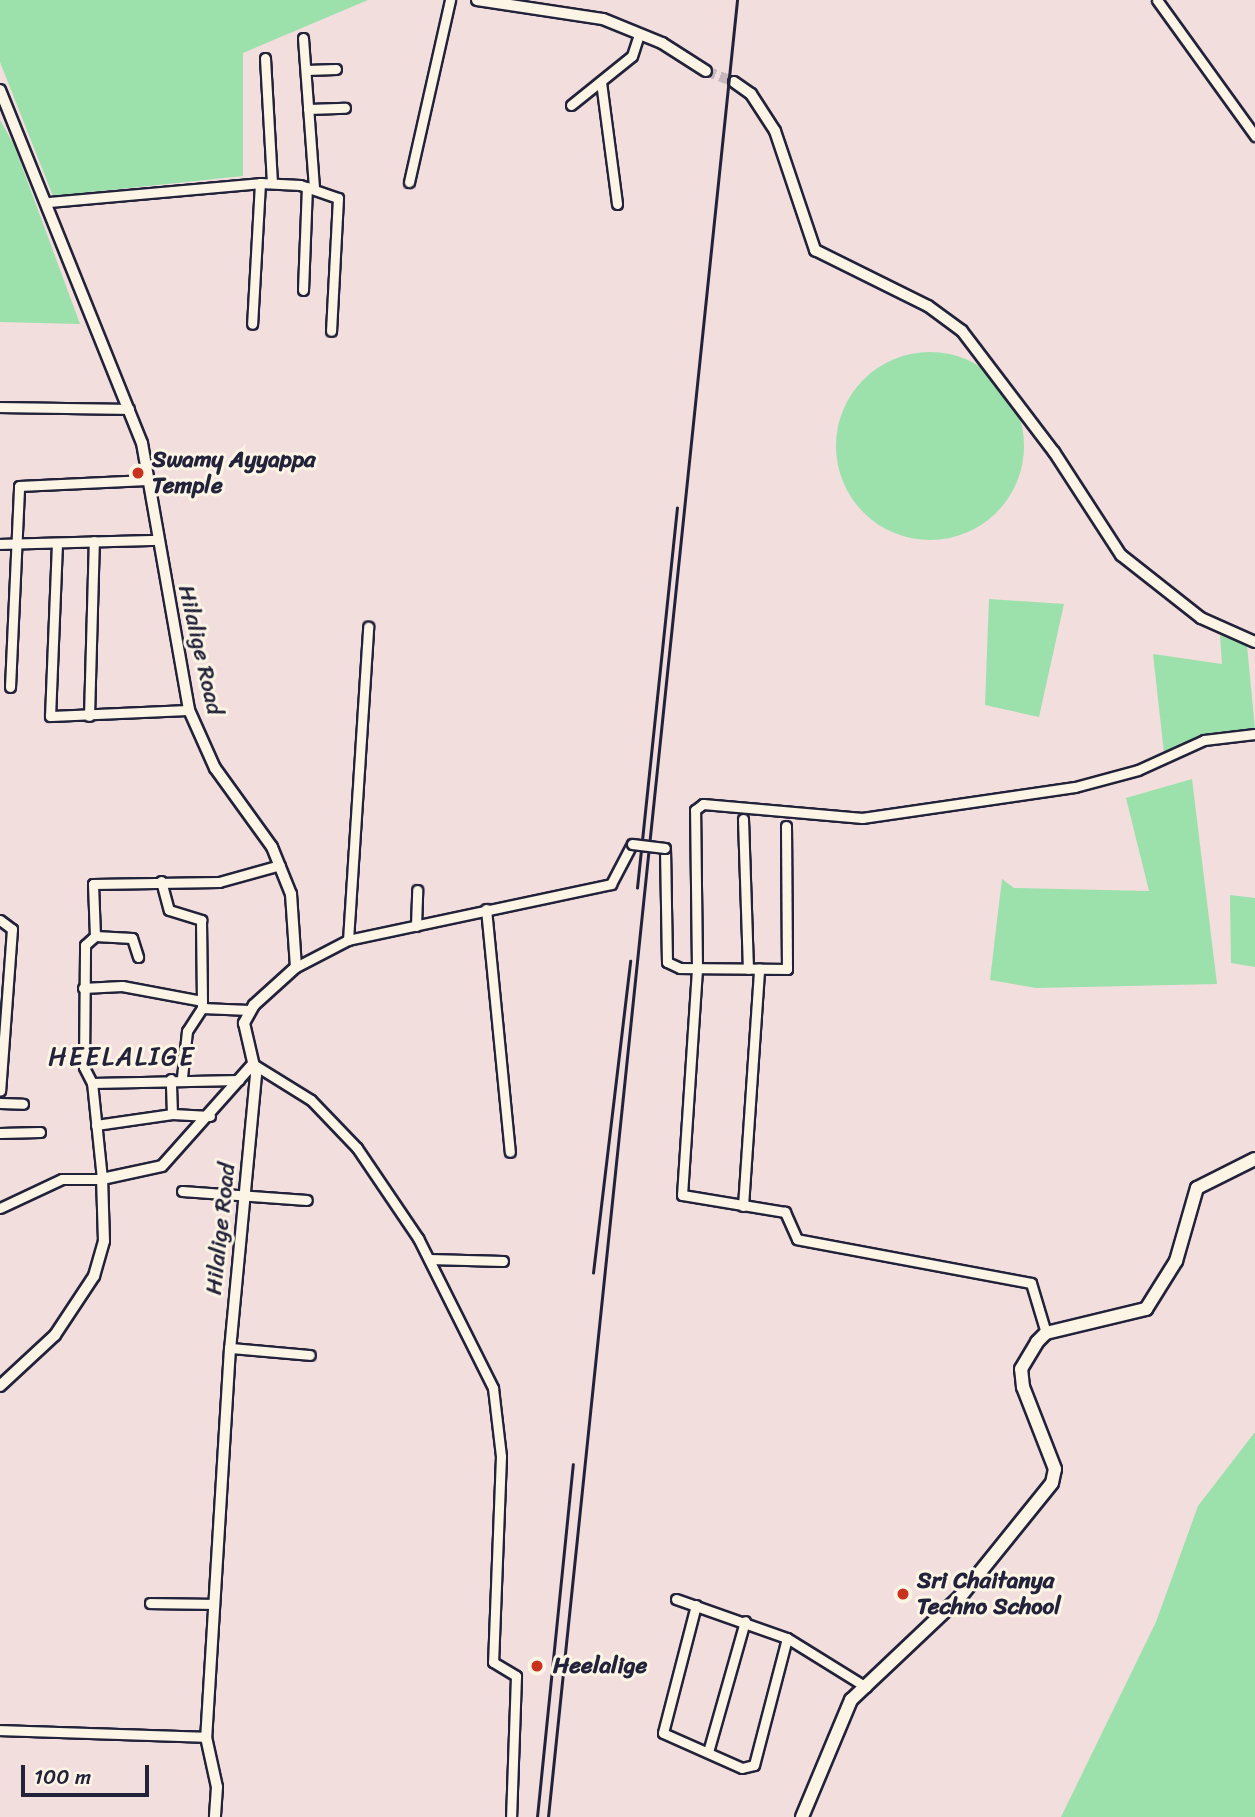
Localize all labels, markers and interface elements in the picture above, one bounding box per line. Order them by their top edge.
place label: Swamy Ayyappa Temple [152,446,316,500]
marker: Swamy Ayyappa Temple [130,465,146,481]
street label: Hilalige Road [172,582,228,718]
district label: HEELALIGE [50,1041,194,1073]
street label: Hilalige Road [200,1162,242,1296]
place label: Sri Chaitanya Techno School [917,1567,1061,1621]
marker: Sri Chaitanya Techno School [895,1586,911,1602]
place label: Heelalige [553,1652,647,1680]
marker: Heelalige [527,1656,547,1676]
scale bar [24,1750,152,1794]
text: 100 m [34,1758,91,1796]

